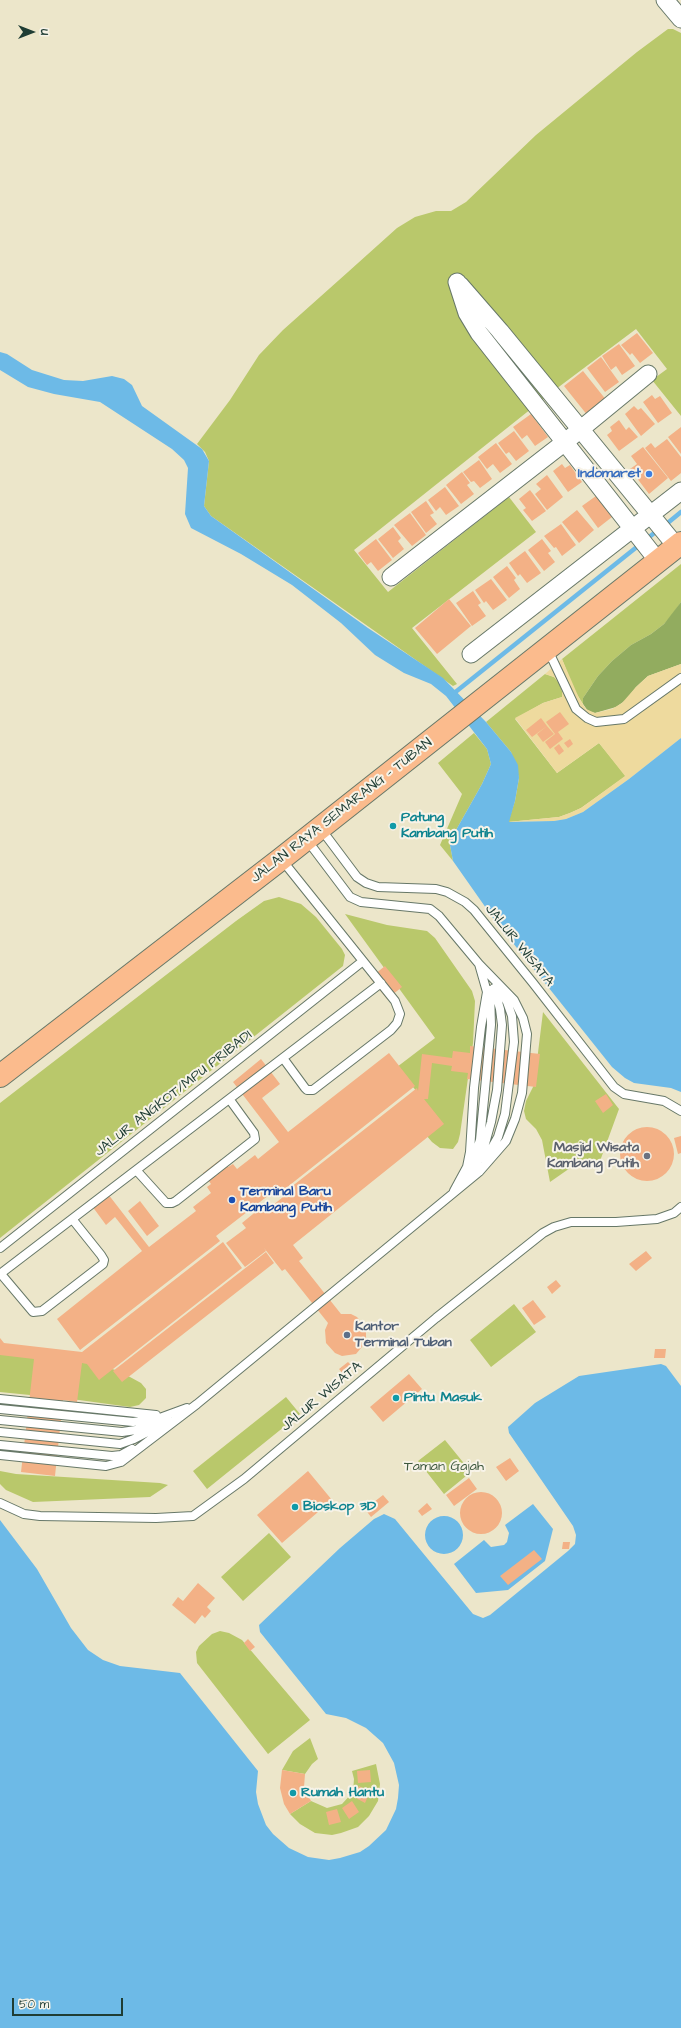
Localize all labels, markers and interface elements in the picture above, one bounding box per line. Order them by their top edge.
north arrow [12,12,52,52]
text: U [37,29,52,35]
place label: Indomaret [578,466,641,482]
marker: Indomaret [644,469,654,479]
street label: JALAN RAYA SEMARANG - TUBAN [248,735,436,887]
place label: Patung Kambang Putih [401,810,493,842]
marker: Patung Kambang Putih [388,821,398,831]
street label: JALUR WISATA [481,902,557,990]
street label: JALUR ANGKOT/MPU PRIBADI [92,1027,256,1161]
place label: Masjid Wisata Kambang Putih [547,1140,639,1172]
marker: Masjid Wisata Kambang Putih [642,1151,652,1161]
place label: Terminal Baru Kambang Putih [240,1184,332,1216]
marker: Terminal Baru Kambang Putih [227,1195,237,1205]
place label: Kantor Terminal Tuban [355,1319,452,1352]
marker: Kantor Terminal Tuban [342,1330,352,1340]
street label: JALUR WISATA [278,1358,366,1436]
place label: Pintu Masuk [404,1390,482,1406]
marker: Pintu Masuk [391,1393,401,1403]
park label: Taman Gajah [404,1459,484,1475]
place label: Bioskop 3D [303,1499,376,1515]
marker: Bioskop 3D [290,1502,300,1512]
place label: Rumah Hantu [301,1785,384,1801]
marker: Rumah Hantu [288,1788,298,1798]
scale bar [14,1990,125,2016]
text: 50 m [19,1996,49,2013]

